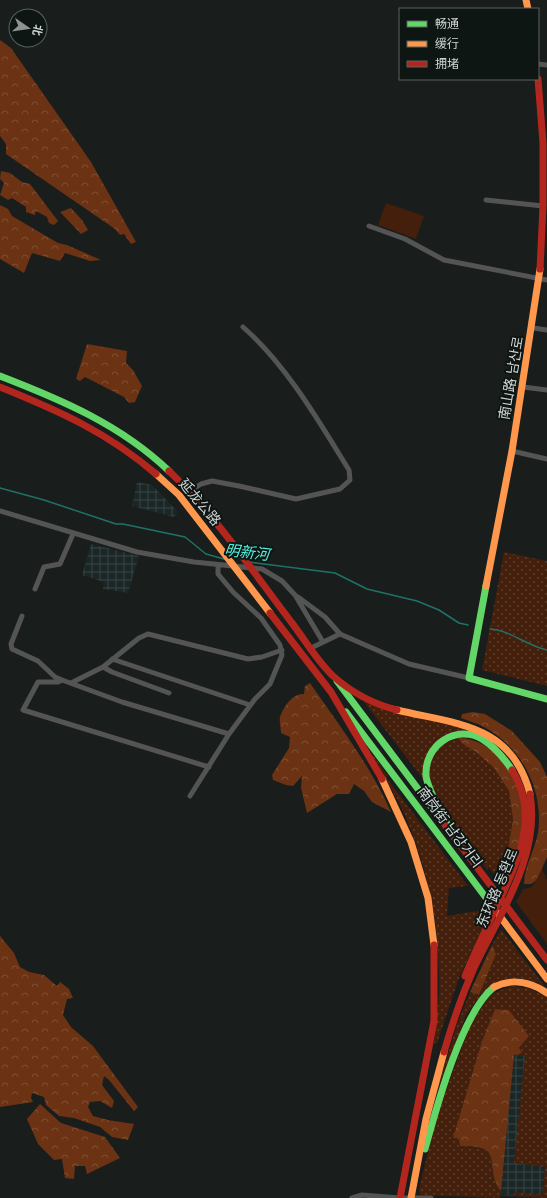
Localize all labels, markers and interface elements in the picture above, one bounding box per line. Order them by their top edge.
north arrow [8,8,48,48]
legend [399,8,539,80]
text: 畅通 [435,16,459,31]
text: 北 [30,23,46,37]
text: 缓行 [435,36,459,51]
text: 拥堵 [435,56,459,71]
street label: 南山路 남산로 [495,335,527,421]
street label: 延龙公路 [175,475,225,529]
water label: 明新河 [224,540,273,565]
street label: 南岗街 남강거리 [414,783,486,871]
street label: 东环路 동환로 [472,846,522,930]

